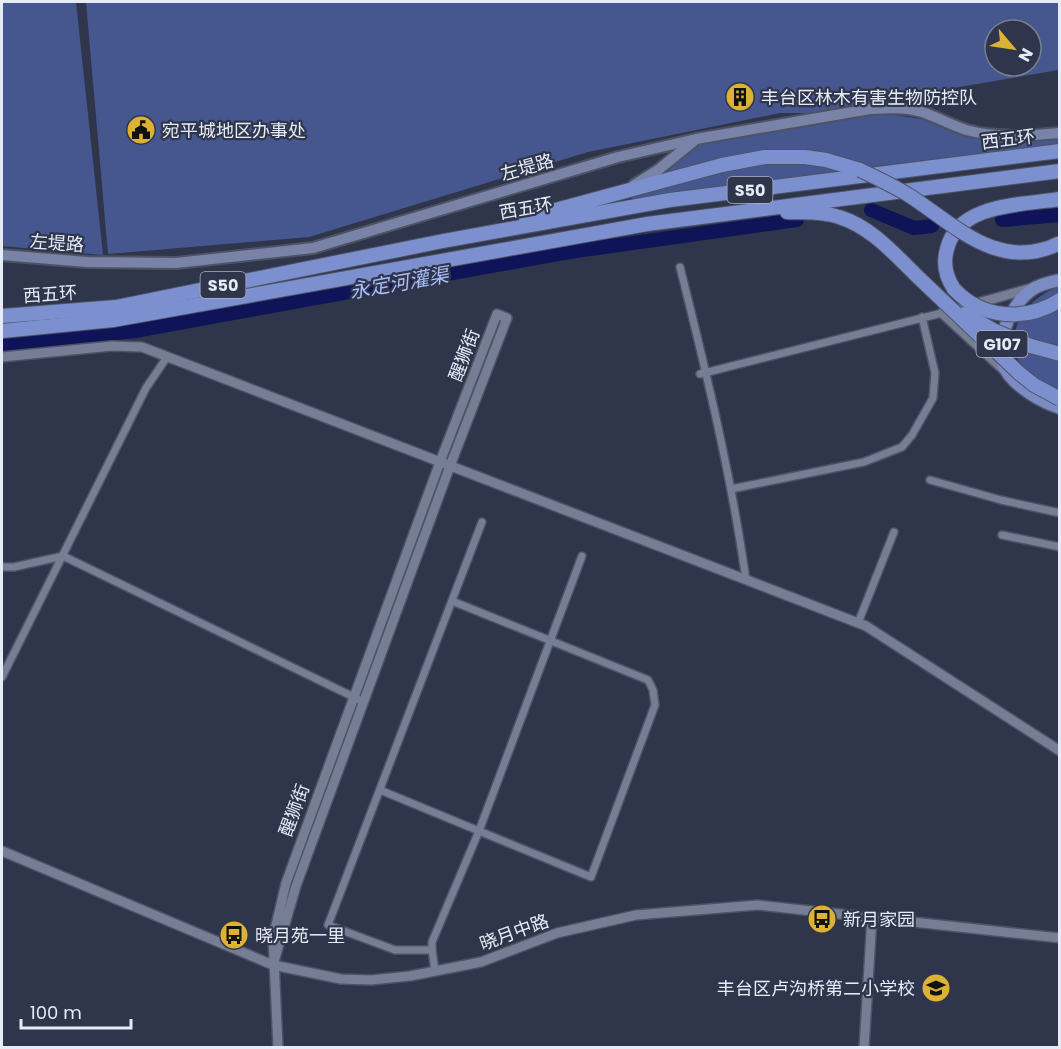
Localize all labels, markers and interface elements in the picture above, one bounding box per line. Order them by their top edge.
north arrow [983,18,1043,78]
text: N [1013,44,1039,66]
building icon: 丰台区林木有害生物防控队 [724,81,756,113]
place label: 丰台区林木有害生物防控队 [761,85,977,110]
public building icon: 宛平城地区办事处 [125,114,157,146]
place label: 宛平城地区办事处 [162,118,306,143]
street label: 西五环 [980,123,1036,155]
street label: 左堤路 [498,148,556,186]
road number: S50 [728,177,772,203]
street label: 西五环 [497,191,555,225]
street label: 左堤路 [29,229,85,257]
water label: 永定河灌渠 [347,260,454,305]
road number: S50 [200,272,246,298]
street label: 西五环 [22,280,78,308]
street label: 醒狮街 [443,325,485,385]
road number: G107 [976,331,1028,357]
street label: 醒狮街 [273,780,315,840]
bus stop icon: 新月家园 [806,903,838,935]
place label: 新月家园 [843,907,915,932]
street label: 晓月中路 [476,908,552,956]
bus stop icon: 晓月苑一里 [218,919,250,951]
place label: 晓月苑一里 [255,923,345,948]
school or university icon: 丰台区卢沟桥第二小学校 [920,972,952,1004]
place label: 丰台区卢沟桥第二小学校 [717,976,915,1001]
scale bar [21,992,130,1030]
text: 100 m [30,1000,82,1025]

